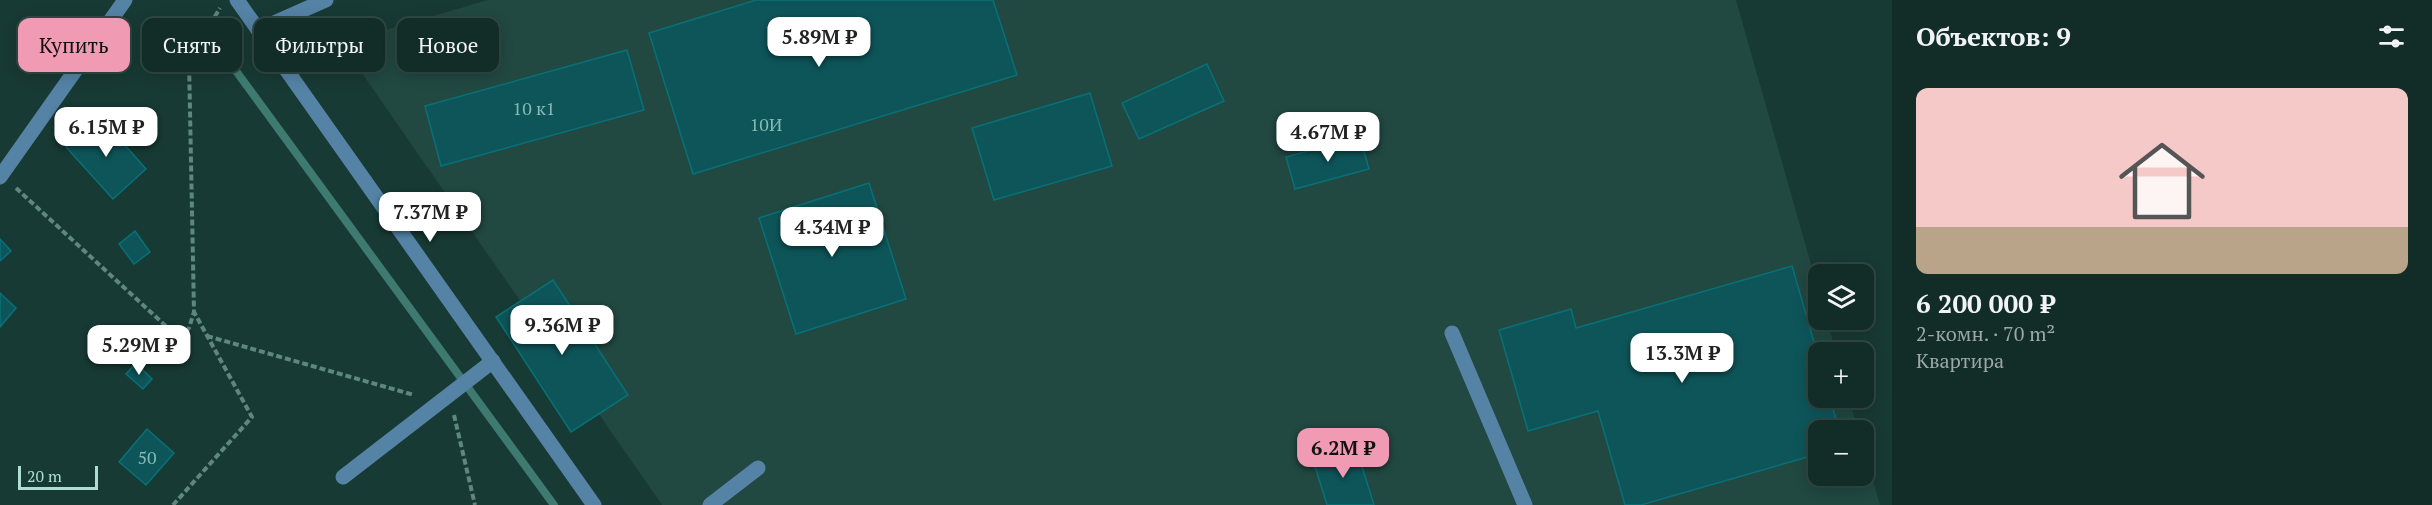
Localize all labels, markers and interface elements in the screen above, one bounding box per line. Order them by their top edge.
pin: 5.89M ₽ [764,17,874,68]
chip: Купить [18,18,130,72]
chip: Снять [142,18,242,72]
chip: Фильтры [254,18,385,72]
chip: Новое [397,18,499,72]
text: Объектов: 9 [1916,19,2071,53]
icon: filters [2375,20,2408,53]
text: 5.89M ₽ [781,23,857,50]
house number: 10 к1 [513,96,555,120]
pin: 6.15M ₽ [51,107,161,158]
house number: 10И [750,112,782,136]
pin: 4.67M ₽ [1273,112,1383,163]
text: 6.15M ₽ [68,113,144,140]
text: 4.67M ₽ [1290,118,1366,145]
icon: home [2108,127,2216,235]
pin: 7.37M ₽ [375,192,485,243]
text: 7.37M ₽ [393,198,467,225]
pin: 4.34M ₽ [777,207,887,258]
text: 4.34M ₽ [794,213,870,240]
map controls [1808,264,1874,486]
button: layers [1808,264,1874,330]
text: 6 200 000 ₽ [1916,286,2055,320]
pin: 9.36M ₽ [507,305,617,356]
text: 9.36M ₽ [524,311,600,338]
text: 2-комн. · 70 m² [1916,320,2055,347]
pin: 5.29M ₽ [84,325,194,376]
text: 5.29M ₽ [101,331,177,358]
pin: 13.3M ₽ [1627,333,1737,384]
text: 13.3M ₽ [1644,339,1720,366]
button: + [1808,342,1874,408]
text: Квартира [1916,347,2004,374]
button: − [1808,420,1874,486]
pin: 6.2M ₽ [1294,428,1392,479]
text: 6.2M ₽ [1311,434,1375,461]
house number: 50 [137,445,157,469]
scale bar [18,463,98,490]
text: 20 m [27,465,62,487]

